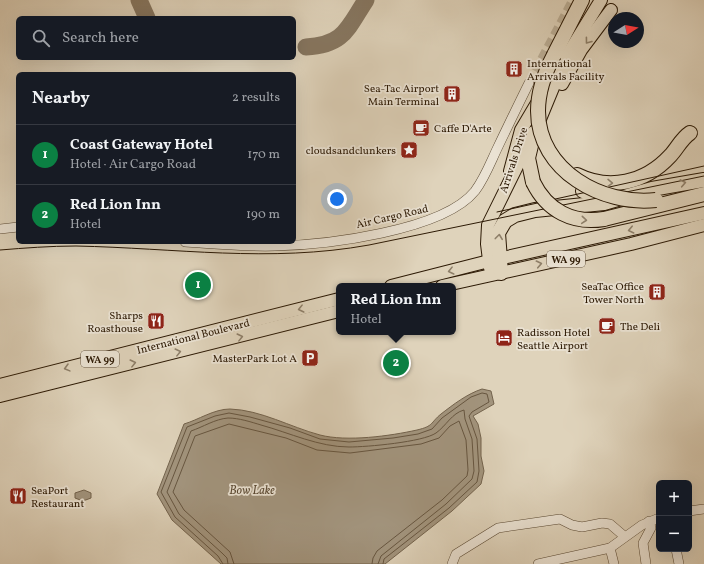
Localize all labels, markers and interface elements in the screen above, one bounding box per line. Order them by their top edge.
north arrow [608,12,644,48]
search box [16,16,296,60]
icon: search [30,27,52,49]
text: Search here [62,28,139,49]
one-way arrow [586,37,593,44]
place label: International Arrivals Facility [527,57,605,85]
building icon: International Arrivals Facility [504,59,524,79]
place label: Sea-Tac Airport Main Terminal [364,82,439,110]
building icon: Sea-Tac Airport Main Terminal [442,84,462,104]
text: Nearby [32,87,90,110]
text: 2 results [232,89,280,107]
cafe icon: Caffe D'Arte [411,118,431,138]
place label: Caffe D'Arte [434,122,492,137]
street label: Arrivals Drive [497,126,532,195]
text: Coast Gateway Hotel [70,135,213,156]
place icon: cloudsandclunkers [399,140,419,160]
place label: cloudsandclunkers [306,144,396,159]
text: 1 [42,146,48,164]
text: 170 m [247,146,280,164]
text: Hotel · Air Cargo Road [70,156,196,174]
one-way arrow [607,179,613,187]
one-way arrow [680,179,687,188]
your location [327,189,347,209]
text: Red Lion Inn [70,195,161,216]
street label: Air Cargo Road [355,202,430,233]
text: 2 [42,206,48,224]
text: 190 m [246,206,280,224]
one-way arrow [581,215,587,224]
text: Hotel [70,216,101,234]
one-way arrow [628,225,635,233]
one-way arrow [494,233,503,240]
road number: WA 99 [547,251,585,267]
one-way arrow [536,261,542,269]
one-way arrow [448,266,455,275]
pin: 1 [185,270,211,300]
place label: SeaTac Office Tower North [581,280,644,308]
building icon: SeaTac Office Tower North [647,282,667,302]
popup [336,283,456,335]
text: Red Lion Inn [350,290,442,311]
one-way arrow [298,304,304,312]
place label: Sharps Roasthouse [87,309,143,337]
restaurant icon: Sharps Roasthouse [146,311,166,331]
text: Hotel [350,311,382,329]
street label: International Boulevard [135,316,251,359]
cafe icon: The Deli [597,316,617,336]
place label: The Deli [620,320,660,335]
place label: Radisson Hotel Seattle Airport [517,326,590,354]
hotel icon: Radisson Hotel Seattle Airport [494,328,514,348]
one-way arrow [237,334,243,342]
one-way arrow [174,348,181,357]
parking icon: MasterPark Lot A [300,348,320,368]
pin: 2 [383,348,409,378]
road number: WA 99 [81,351,119,367]
place label: MasterPark Lot A [213,352,297,367]
one-way arrow [129,359,136,368]
one-way arrow [64,363,70,371]
map controls [656,480,692,552]
button: + [656,480,692,516]
water label: Bow Lake [229,483,275,499]
place label: SeaPort Restaurant [31,484,84,512]
restaurant icon: SeaPort Restaurant [8,486,28,506]
button: − [656,516,692,552]

